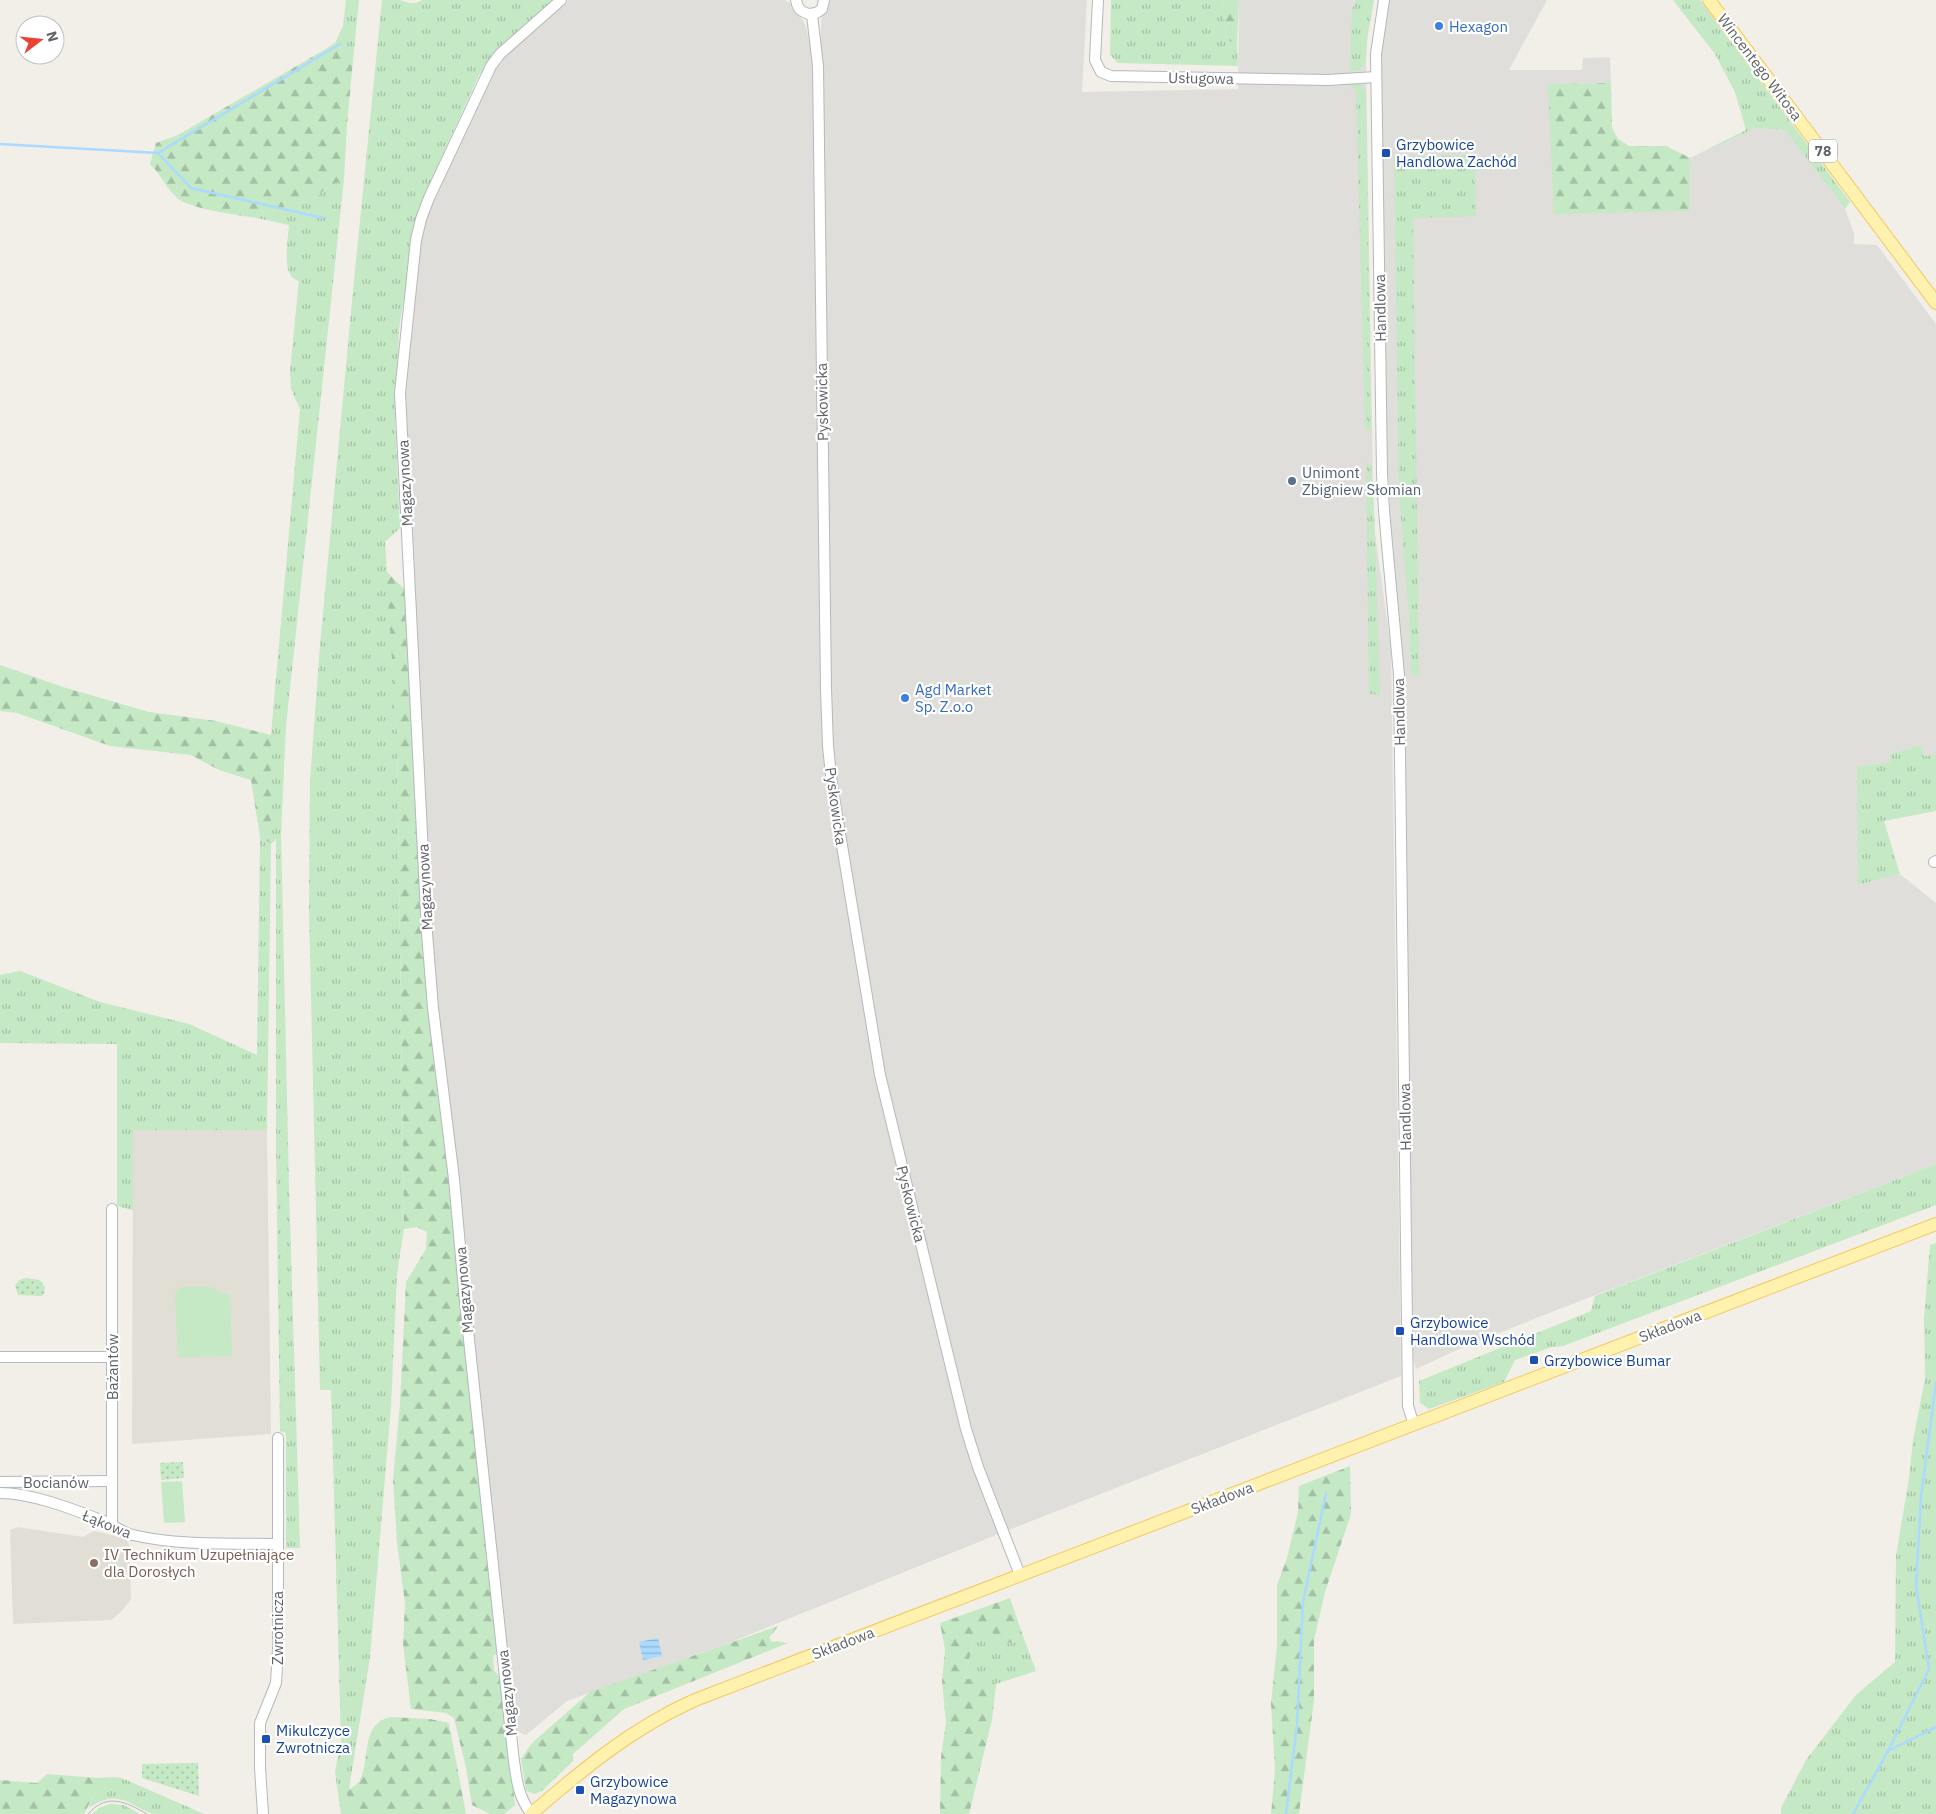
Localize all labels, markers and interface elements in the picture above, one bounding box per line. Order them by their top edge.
street label: Wincentego Witosa [1714,10,1806,124]
north arrow [15,15,65,65]
place label: Hexagon [1449,17,1508,36]
marker: Hexagon [1433,20,1445,32]
text: N [42,29,63,44]
street label: Usługowa [1168,68,1234,88]
place label: Grzybowice Handlowa Zachód [1396,135,1517,171]
road number: 78 [1809,140,1837,162]
marker: Grzybowice Handlowa Zachód [1380,147,1392,159]
street label: Handlowa [1370,274,1390,342]
street label: Pyskowicka [812,363,832,441]
street label: Magazynowa [393,439,417,527]
place label: Unimont Zbigniew Słomian [1302,463,1421,499]
marker: Unimont Zbigniew Słomian [1286,475,1298,487]
street label: Handlowa [1389,678,1409,746]
place label: Agd Market Sp. Z.o.o [915,680,992,716]
marker: Agd Market Sp. Z.o.o [899,692,911,704]
street label: Pyskowicka [821,766,851,846]
street label: Magazynowa [413,843,437,931]
street label: Handlowa [1395,1083,1415,1151]
street label: Pyskowicka [892,1164,930,1244]
street label: Magazynowa [451,1246,477,1334]
street label: Składowa [1636,1305,1704,1347]
place label: Grzybowice Handlowa Wschód [1410,1313,1535,1349]
marker: Grzybowice Handlowa Wschód [1394,1325,1406,1337]
street label: Bażantów [103,1333,122,1400]
place label: Grzybowice Bumar [1544,1351,1671,1370]
marker: Grzybowice Bumar [1528,1354,1540,1366]
street label: Bocianów [23,1473,89,1492]
street label: Składowa [1188,1477,1256,1519]
street label: Łąkowa [79,1505,134,1542]
place label: IV Technikum Uzupełniające dla Dorosłych [104,1545,294,1581]
marker: IV Technikum Uzupełniające dla Dorosłych [88,1557,100,1569]
street label: Zwrotnicza [268,1591,287,1665]
street label: Składowa [809,1622,877,1664]
street label: Magazynowa [493,1649,521,1737]
place label: Mikulczyce Zwrotnicza [276,1721,350,1757]
marker: Mikulczyce Zwrotnicza [260,1733,272,1745]
place label: Grzybowice Magazynowa [590,1772,677,1808]
marker: Grzybowice Magazynowa [574,1784,586,1796]

